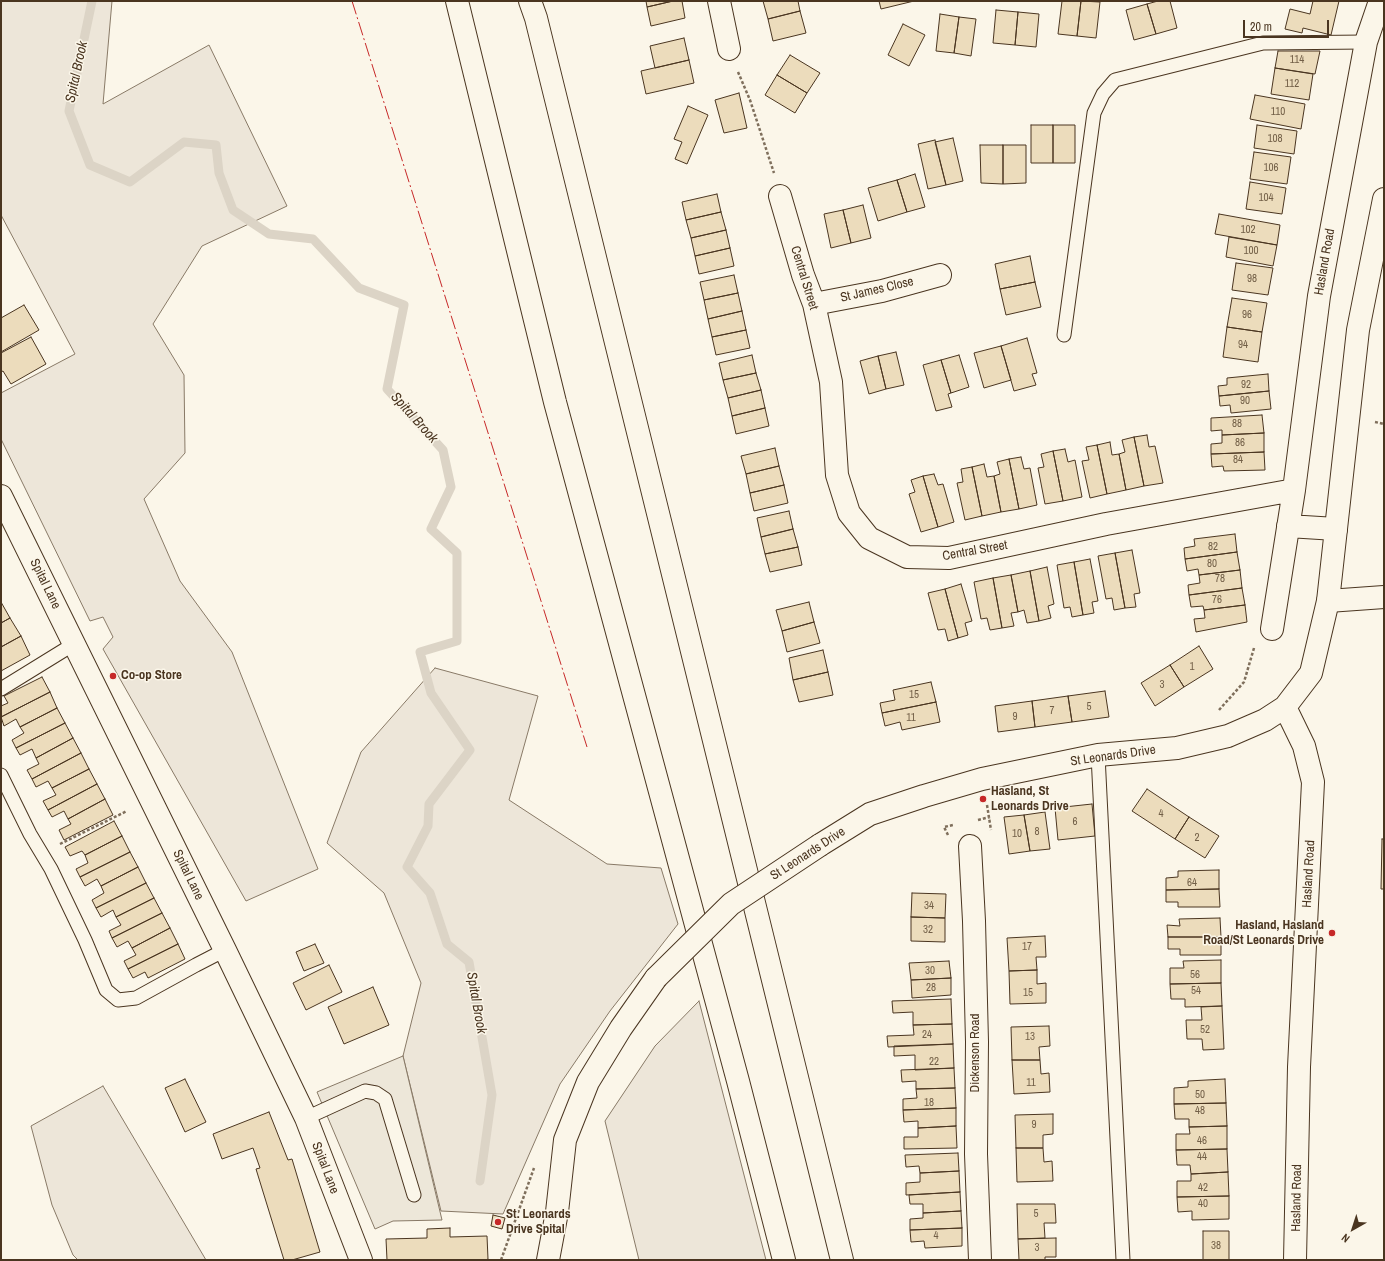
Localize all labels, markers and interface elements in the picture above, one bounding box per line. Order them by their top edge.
scale bar [1245,12,1331,38]
text: 20 m [1250,19,1272,35]
water label: Spital Brook [62,40,92,104]
house number: 114 [1290,53,1304,67]
house number: 112 [1285,77,1299,91]
house number: 110 [1271,105,1285,119]
house number: 108 [1267,132,1283,146]
house number: 106 [1263,161,1279,175]
house number: 104 [1258,191,1274,205]
house number: 102 [1240,223,1256,237]
street label: Hasland Road [1311,227,1339,297]
street label: Central Street [787,244,821,312]
house number: 100 [1243,244,1259,258]
house number: 98 [1247,272,1257,286]
street label: St James Close [839,274,915,306]
house number: 96 [1242,308,1252,322]
house number: 94 [1238,338,1248,352]
house number: 92 [1241,378,1251,392]
water label: Spital Brook [387,389,441,447]
house number: 90 [1240,394,1250,408]
house number: 88 [1232,417,1242,431]
house number: 86 [1235,436,1245,450]
house number: 84 [1233,453,1243,467]
street label: Central Street [941,538,1009,564]
house number: 82 [1208,540,1218,554]
street label: Spital Lane [26,556,64,612]
house number: 80 [1207,557,1217,571]
house number: 78 [1215,572,1225,586]
house number: 76 [1212,593,1222,607]
house number: 1 [1189,660,1195,674]
place label: Co-op Store [121,668,182,684]
marker: Co-op Store [108,671,118,681]
house number: 3 [1159,678,1165,692]
house number: 15 [909,688,919,702]
house number: 5 [1086,700,1092,714]
house number: 7 [1049,704,1055,718]
house number: 9 [1012,710,1018,724]
house number: 11 [906,711,916,725]
street label: St Leonards Drive [1069,742,1157,770]
place label: Hasland, St Leonards Drive [991,784,1069,815]
marker: Hasland, St Leonards Drive [978,794,988,804]
house number: 4 [1158,807,1164,821]
house number: 6 [1072,815,1078,829]
street label: St Leonards Drive [768,824,848,884]
house number: 8 [1034,825,1040,839]
house number: 10 [1012,827,1022,841]
house number: 2 [1194,831,1200,845]
street label: Hasland Road [1299,840,1319,908]
street label: Spital Lane [169,847,207,903]
house number: 64 [1187,876,1197,890]
house number: 34 [924,899,934,913]
place label: Hasland, Hasland Road/St Leonards Drive [1203,918,1324,949]
house number: 32 [923,923,933,937]
marker: Hasland, Hasland Road/St Leonards Drive [1327,928,1337,938]
house number: 17 [1022,940,1032,954]
house number: 30 [925,964,935,978]
house number: 56 [1190,968,1200,982]
water label: Spital Brook [462,971,490,1035]
house number: 28 [926,981,936,995]
house number: 54 [1191,984,1201,998]
house number: 15 [1023,986,1033,1000]
street label: Dickenson Road [968,1014,984,1092]
house number: 52 [1200,1023,1210,1037]
house number: 24 [922,1028,932,1042]
house number: 13 [1025,1030,1035,1044]
house number: 22 [929,1055,939,1069]
house number: 11 [1026,1076,1036,1090]
house number: 50 [1195,1088,1205,1102]
house number: 18 [924,1096,934,1110]
house number: 48 [1195,1104,1205,1118]
house number: 9 [1031,1118,1037,1132]
house number: 46 [1197,1134,1207,1148]
street label: Spital Lane [308,1140,342,1196]
house number: 44 [1197,1150,1207,1164]
street label: Hasland Road [1289,1164,1305,1232]
house number: 42 [1198,1181,1208,1195]
house number: 40 [1198,1197,1208,1211]
place label: St. Leonards Drive Spital [506,1207,571,1238]
house number: 5 [1033,1207,1039,1221]
north arrow [1333,1209,1373,1249]
marker: St. Leonards Drive Spital [493,1217,503,1227]
house number: 4 [933,1229,939,1243]
text: N [1339,1231,1352,1246]
house number: 38 [1211,1239,1221,1253]
house number: 3 [1034,1241,1040,1255]

